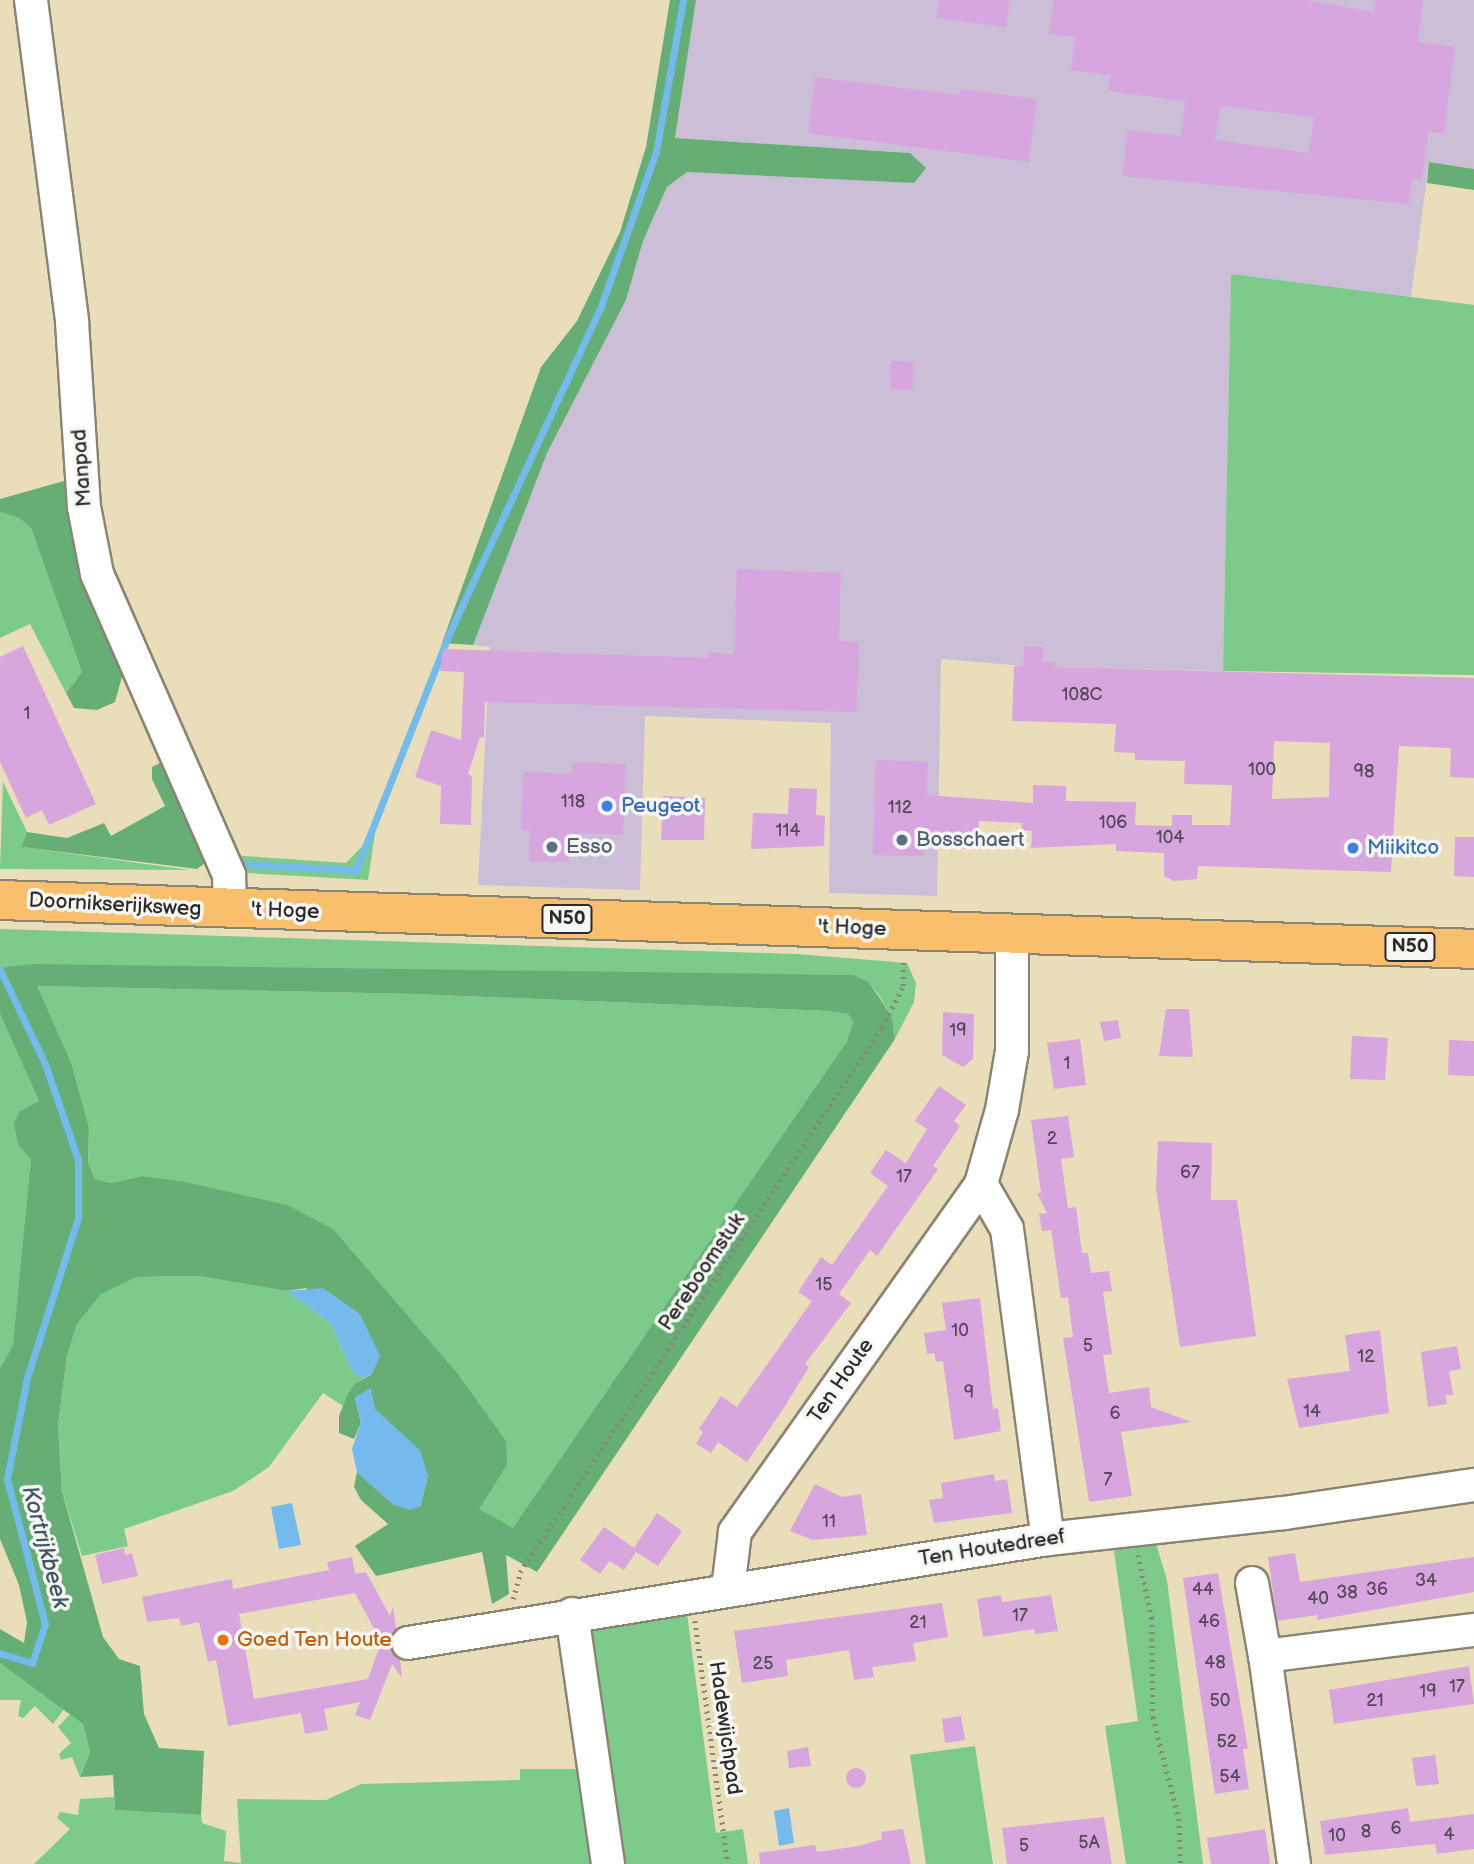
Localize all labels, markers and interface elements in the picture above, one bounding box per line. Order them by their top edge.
street label: Manpad [67,428,97,508]
house number: 108C [1062,684,1102,706]
house number: 1 [24,703,30,725]
house number: 100 [1248,759,1276,781]
house number: 98 [1354,761,1374,783]
house number: 118 [561,791,585,813]
place label: Peugeot [621,793,700,819]
house number: 112 [888,797,912,819]
marker: Peugeot [599,798,615,814]
house number: 106 [1099,812,1127,834]
house number: 114 [776,820,800,842]
place label: Bosschaert [916,827,1024,853]
house number: 104 [1156,827,1184,849]
marker: Bosschaert [894,832,910,848]
place label: Esso [566,834,613,860]
place label: Miikitco [1367,835,1439,861]
marker: Esso [544,839,560,855]
marker: Miikitco [1345,840,1361,856]
street label: Doornikserijksweg [28,888,202,922]
street label: 't Hoge [250,897,320,925]
road number: N50 [541,903,593,934]
street label: 't Hoge [817,914,887,942]
road number: N50 [1384,931,1436,962]
house number: 19 [949,1020,967,1042]
house number: 1 [1064,1053,1070,1075]
house number: 2 [1047,1128,1057,1150]
house number: 67 [1180,1162,1200,1184]
house number: 17 [896,1166,912,1188]
street label: Pereboomstuk [653,1208,751,1336]
house number: 15 [815,1274,833,1296]
house number: 10 [951,1320,969,1342]
street label: Ten Houte [803,1334,879,1428]
house number: 5 [1083,1335,1093,1357]
house number: 12 [1357,1346,1375,1368]
house number: 9 [964,1382,974,1404]
house number: 14 [1303,1401,1321,1423]
house number: 6 [1110,1403,1120,1425]
house number: 7 [1104,1469,1112,1491]
water label: Kortrijkbeek [15,1483,75,1611]
house number: 11 [822,1511,836,1533]
street label: Ten Houtedreef [917,1524,1067,1572]
house number: 34 [1415,1570,1437,1592]
house number: 44 [1192,1579,1214,1601]
house number: 36 [1366,1579,1388,1601]
house number: 38 [1336,1582,1358,1604]
house number: 40 [1307,1588,1329,1610]
house number: 17 [1012,1605,1028,1627]
house number: 46 [1198,1611,1220,1633]
house number: 21 [909,1612,927,1634]
place label: Goed Ten Houte [237,1627,392,1653]
marker: Goed Ten Houte [215,1632,231,1648]
house number: 48 [1204,1652,1226,1674]
house number: 25 [753,1653,773,1675]
street label: Hadewijchpad [703,1660,747,1796]
house number: 17 [1449,1676,1465,1698]
house number: 19 [1419,1681,1437,1703]
house number: 50 [1210,1690,1230,1712]
house number: 21 [1366,1690,1384,1712]
house number: 52 [1217,1731,1237,1753]
house number: 54 [1219,1766,1241,1788]
house number: 6 [1391,1818,1401,1840]
house number: 8 [1361,1821,1371,1843]
house number: 4 [1444,1824,1454,1846]
house number: 10 [1328,1825,1346,1847]
house number: 5A [1078,1832,1100,1854]
house number: 5 [1019,1835,1029,1857]

